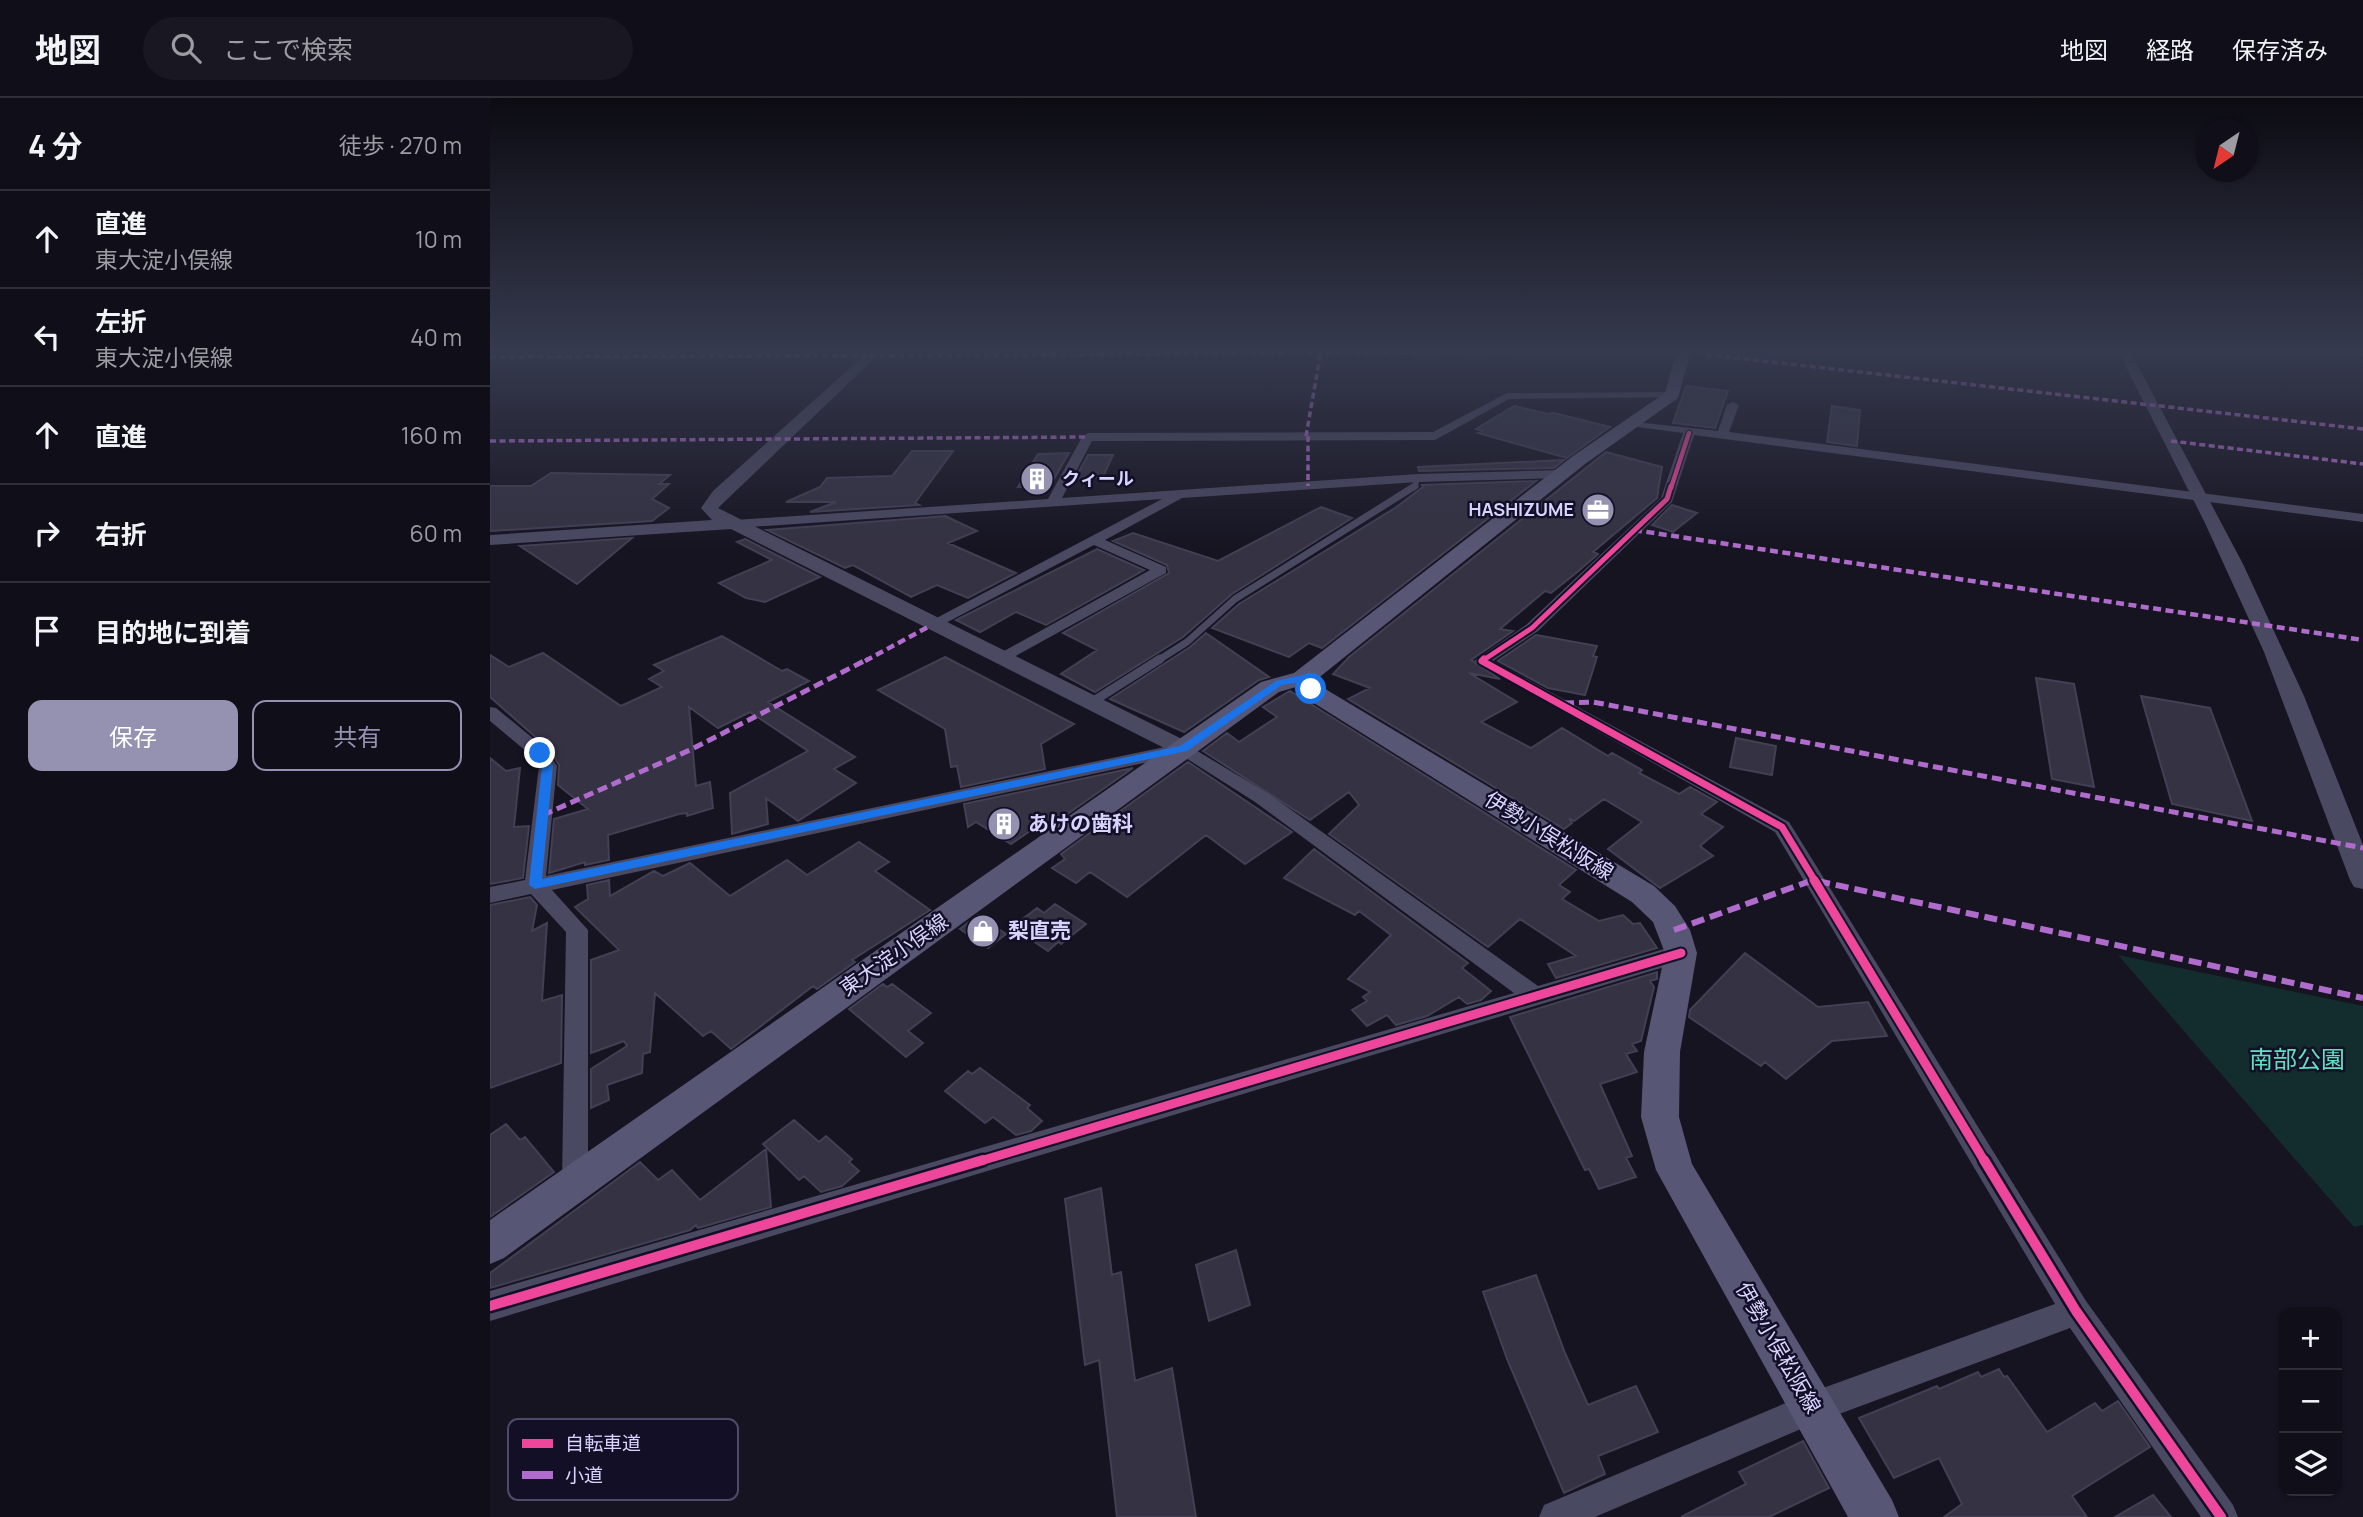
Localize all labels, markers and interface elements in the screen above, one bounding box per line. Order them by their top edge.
search box [143,17,633,80]
text: 地図 [35,27,101,72]
icon: search [167,29,205,67]
text: ここで検索 [223,31,353,67]
text: 地図 [2060,33,2108,66]
text: 経路 [2146,33,2194,66]
text: 保存済み [2232,33,2328,66]
north arrow [2195,119,2258,182]
text: 4 分 [28,125,82,166]
text: 徒歩 · 270 m [339,129,462,161]
text: 直進 [95,205,147,241]
icon: ahead [28,220,66,258]
text: 10 m [415,223,462,255]
text: 東大淀小俣線 [95,243,233,275]
text: 左折 [95,303,147,339]
icon: left [28,318,66,356]
text: 40 m [410,321,462,353]
text: 東大淀小俣線 [95,341,233,373]
icon: ahead [28,416,66,454]
text: 直進 [95,418,147,454]
text: 160 m [401,419,462,451]
building icon: クィール [1018,460,1056,498]
place label: クィール [1062,466,1134,490]
office icon: HASHIZUME [1579,491,1617,529]
place label: HASHIZUME [1469,497,1574,521]
icon: right [28,514,66,552]
text: 右折 [95,516,147,552]
text: 60 m [410,517,462,549]
icon: arrive [28,612,66,650]
text: 目的地に到着 [95,614,251,650]
route start [1295,673,1326,704]
button: 保存 [28,700,238,771]
button: 共有 [252,700,462,771]
route end [524,737,555,768]
street label: 伊勢小俣松阪線 [1480,784,1619,886]
building icon: あけの歯科 [985,805,1023,843]
place label: あけの歯科 [1028,809,1133,837]
street label: 東大淀小俣線 [834,907,953,1002]
shop icon: 梨直売 [964,912,1002,950]
place label: 梨直売 [1008,916,1071,944]
park label: 南部公園 [2249,1042,2345,1075]
street label: 伊勢小俣松阪線 [1730,1277,1828,1418]
map controls [2279,1307,2342,1496]
button: + [2279,1307,2342,1370]
button: − [2279,1370,2342,1433]
legend [508,1419,738,1500]
text: 自転車道 [565,1430,641,1456]
button: layers [2279,1433,2342,1496]
text: 小道 [565,1462,603,1488]

